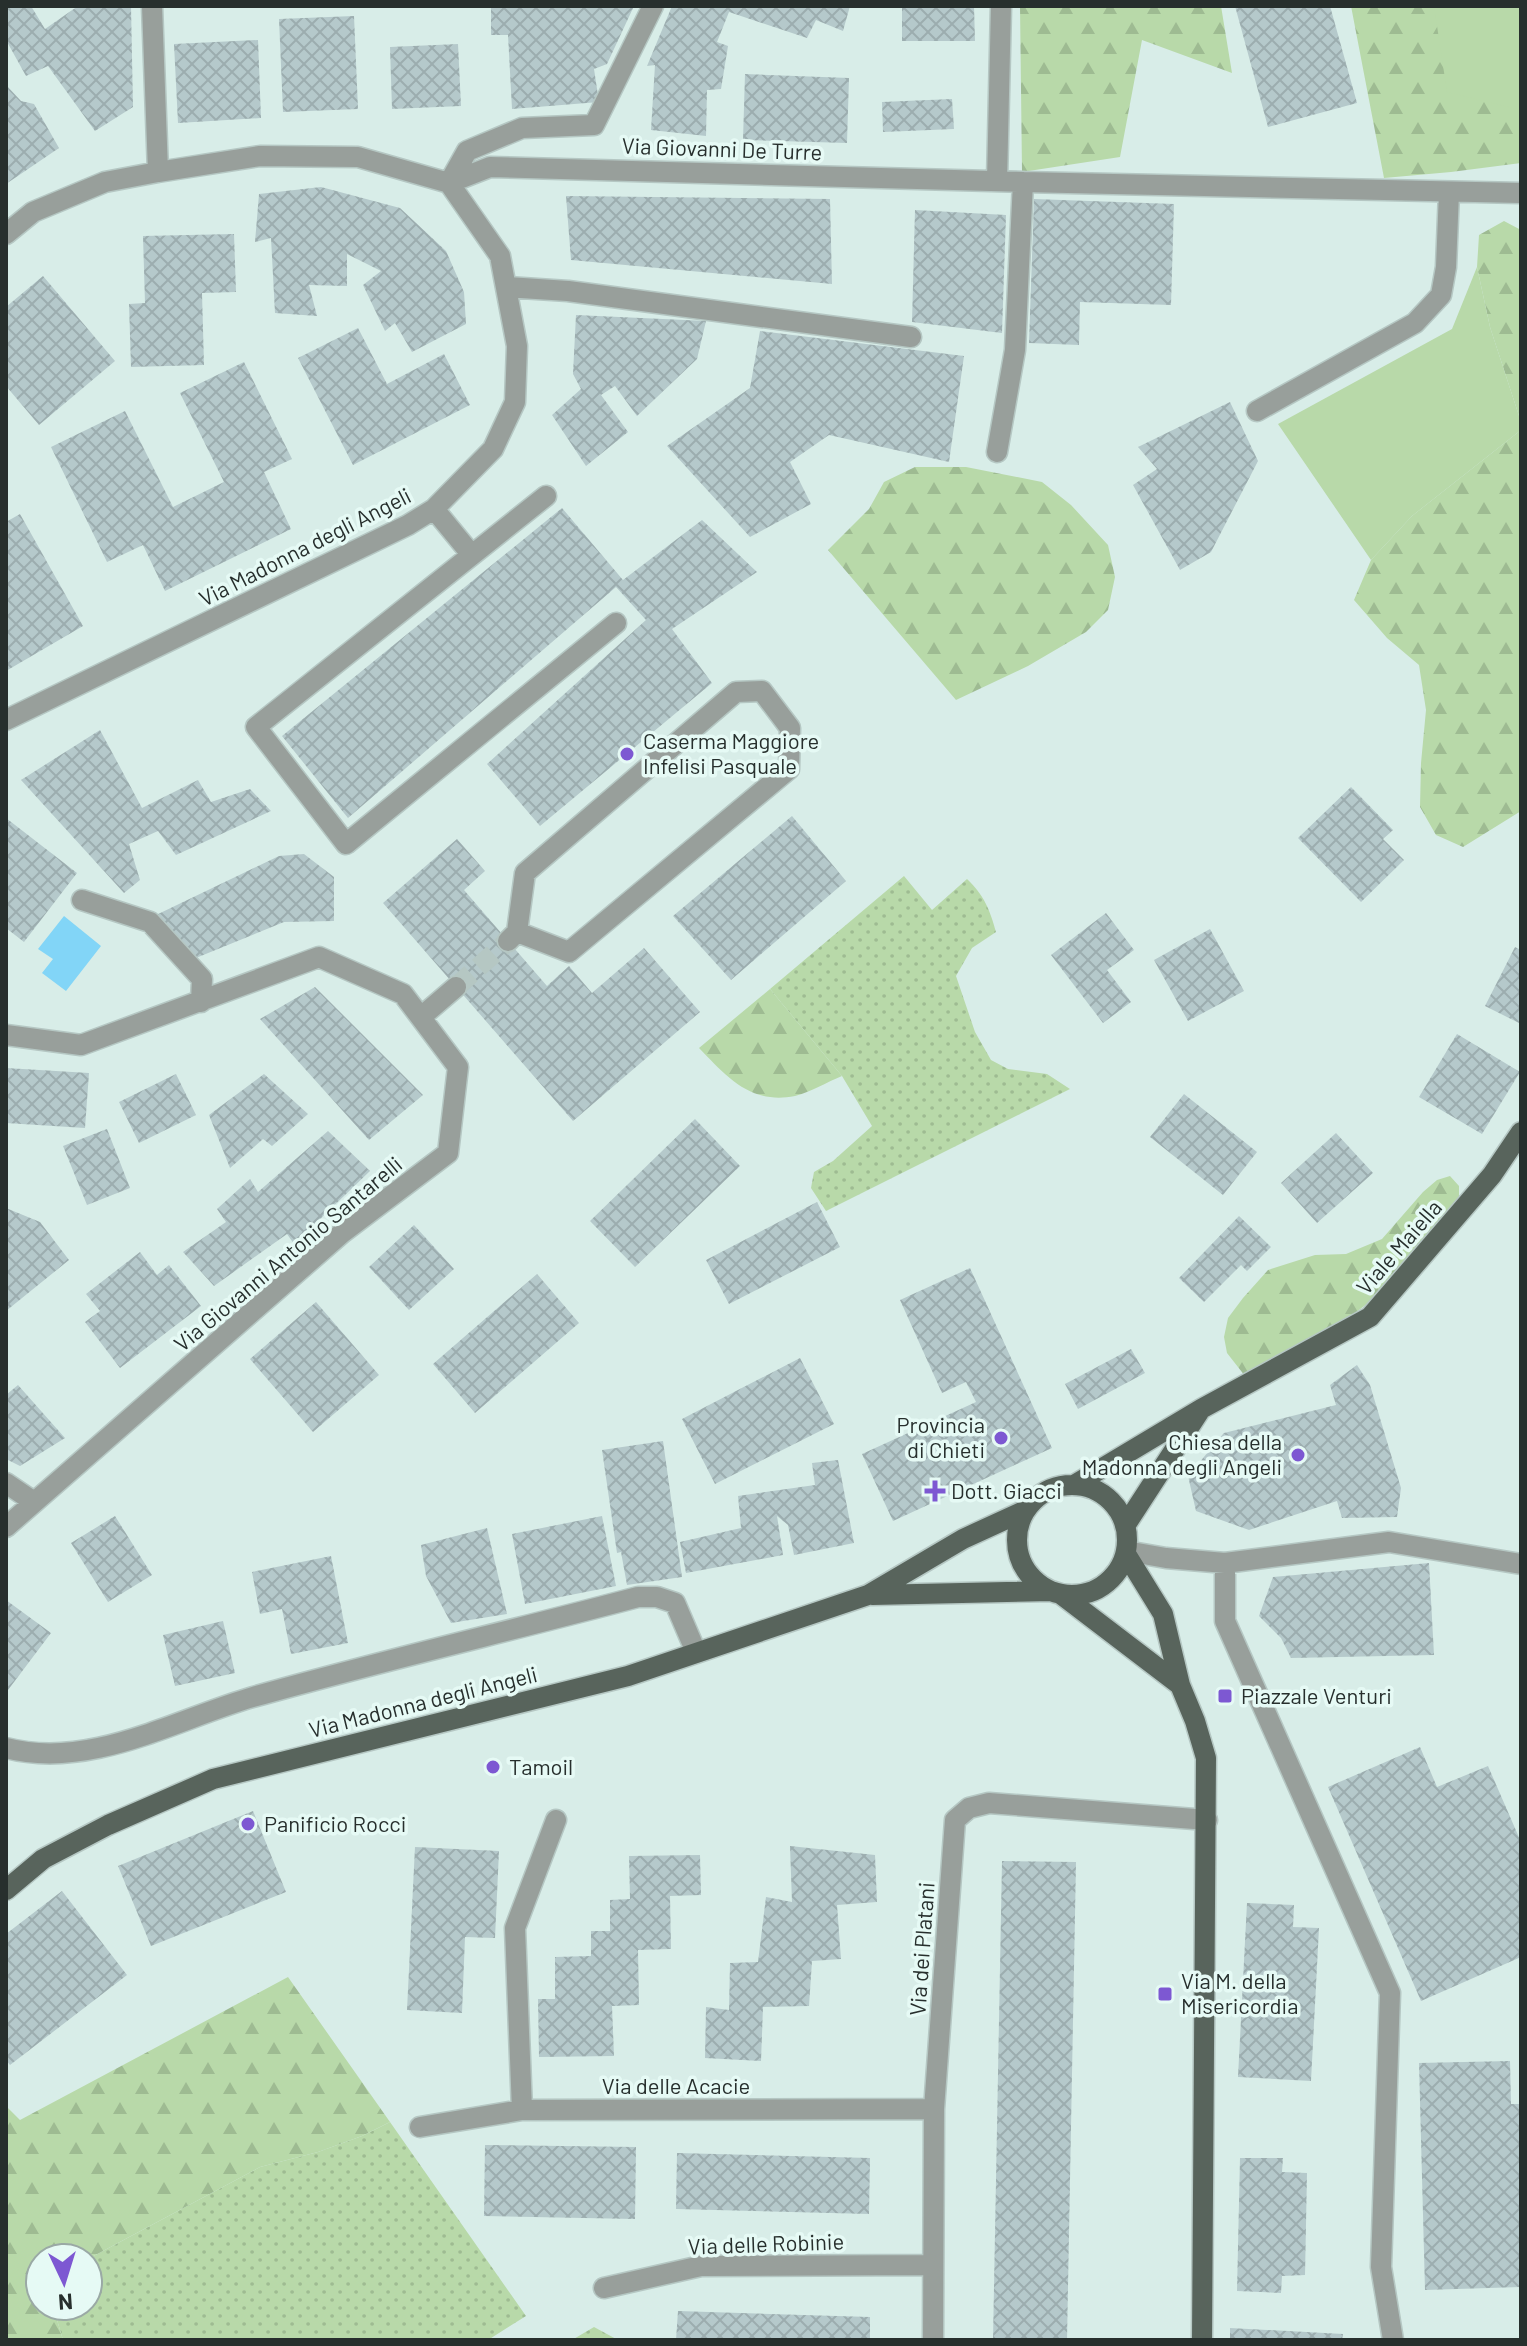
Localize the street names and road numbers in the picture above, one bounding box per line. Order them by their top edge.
street label: Via Giovanni De Turre [621,132,823,164]
street label: Via Madonna degli Angeli [194,481,415,611]
street label: Via Giovanni Antonio Santarelli [168,1150,407,1356]
street label: Viale Maiella [1350,1194,1446,1299]
street label: Via Madonna degli Angeli [306,1660,540,1742]
street label: Via dei Platani [903,1881,939,2017]
street label: Via delle Acacie [602,2072,750,2098]
street label: Via delle Robinie [687,2227,845,2259]

